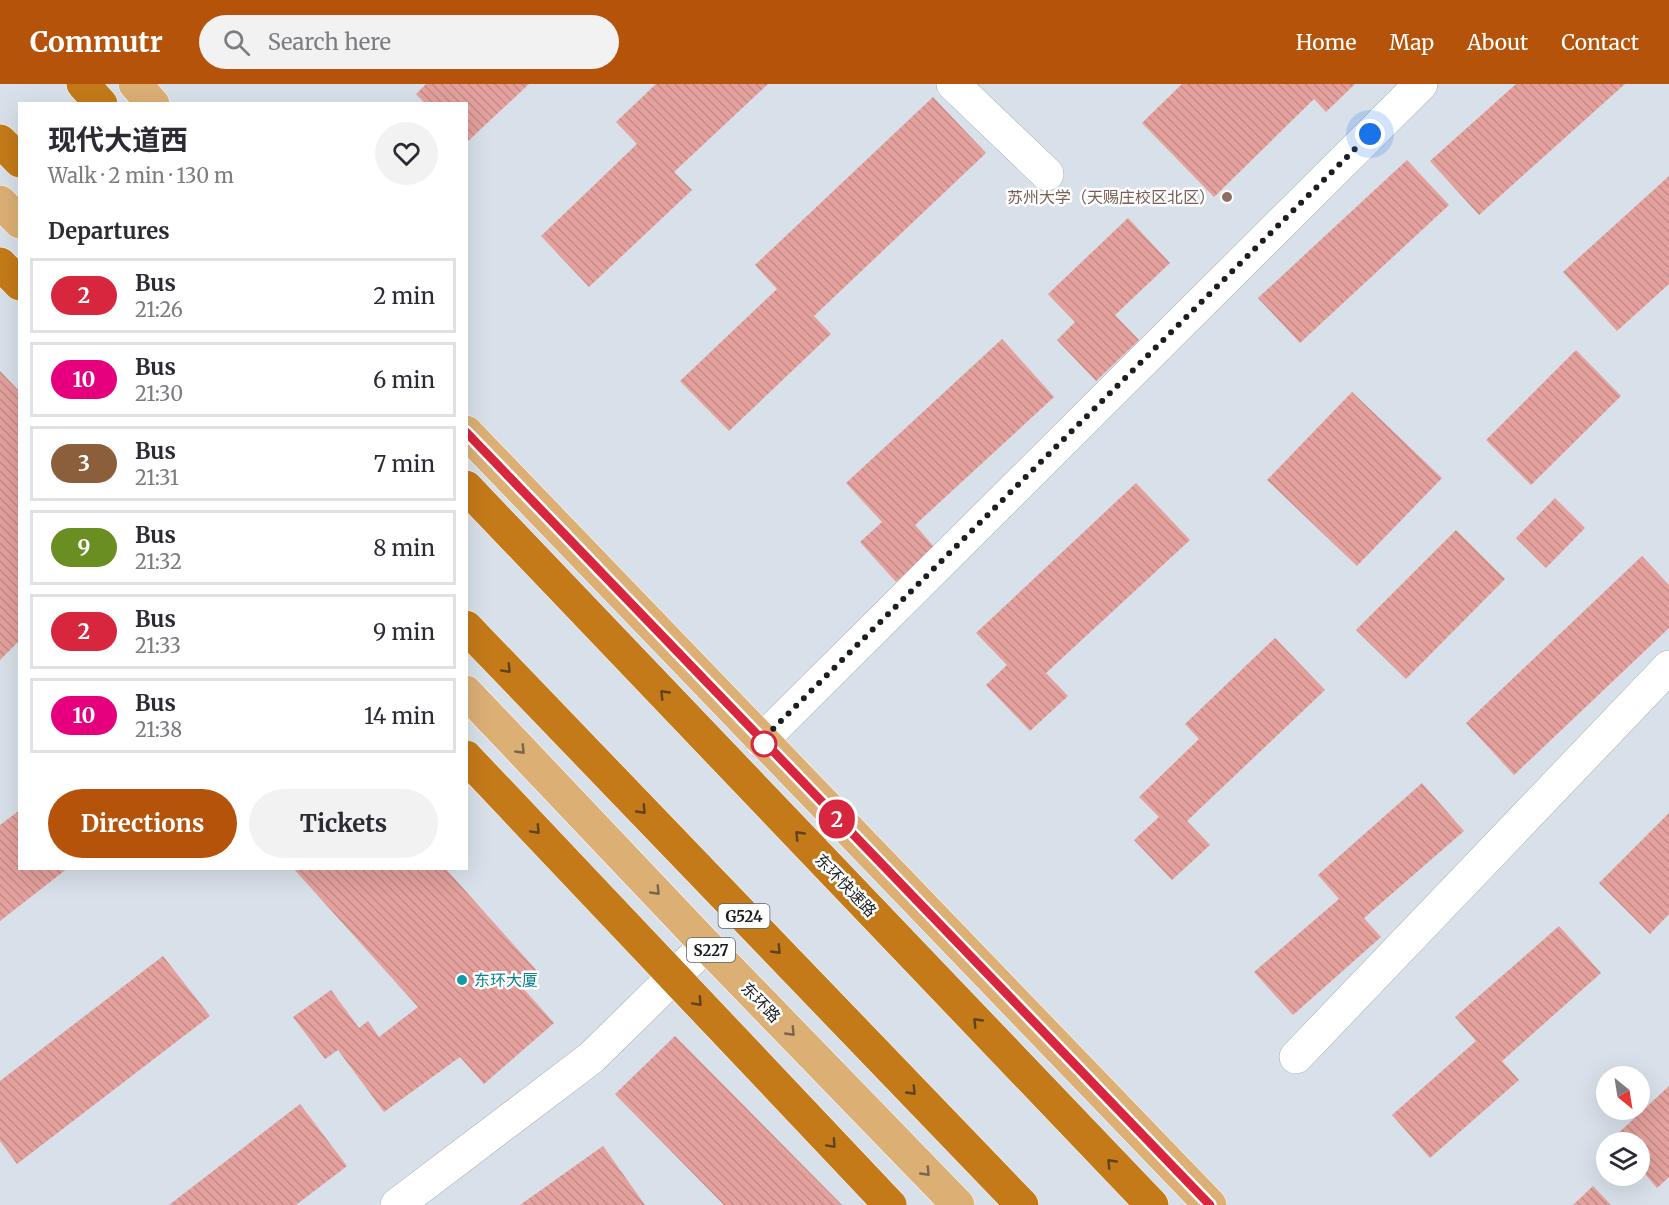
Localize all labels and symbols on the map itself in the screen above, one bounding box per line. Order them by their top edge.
your location [1355,119,1385,149]
place label: 苏州大学（天赐庄校区北区） [1007,187,1215,207]
marker: 苏州大学（天赐庄校区北区） [1220,190,1234,204]
one-way arrow [500,662,511,673]
one-way arrow [660,690,671,700]
unlabelled marker [751,731,777,757]
one-way arrow [514,743,525,754]
line badge: 2 [818,800,856,838]
one-way arrow [635,803,646,813]
one-way arrow [528,823,539,834]
one-way arrow [795,831,806,842]
street label: 东环快速路 [811,849,881,921]
one-way arrow [648,884,659,895]
road number: G524 [718,904,770,928]
road number: S227 [687,938,735,962]
one-way arrow [770,944,781,954]
place label: 东环大厦 [474,970,538,990]
marker: 东环大厦 [455,973,469,987]
street label: 东环路 [737,978,785,1026]
one-way arrow [691,995,702,1006]
one-way arrow [973,1018,984,1029]
one-way arrow [783,1025,794,1036]
north arrow [1596,1066,1650,1120]
one-way arrow [905,1084,916,1094]
one-way arrow [825,1137,836,1148]
one-way arrow [1107,1159,1118,1169]
one-way arrow [919,1166,930,1176]

